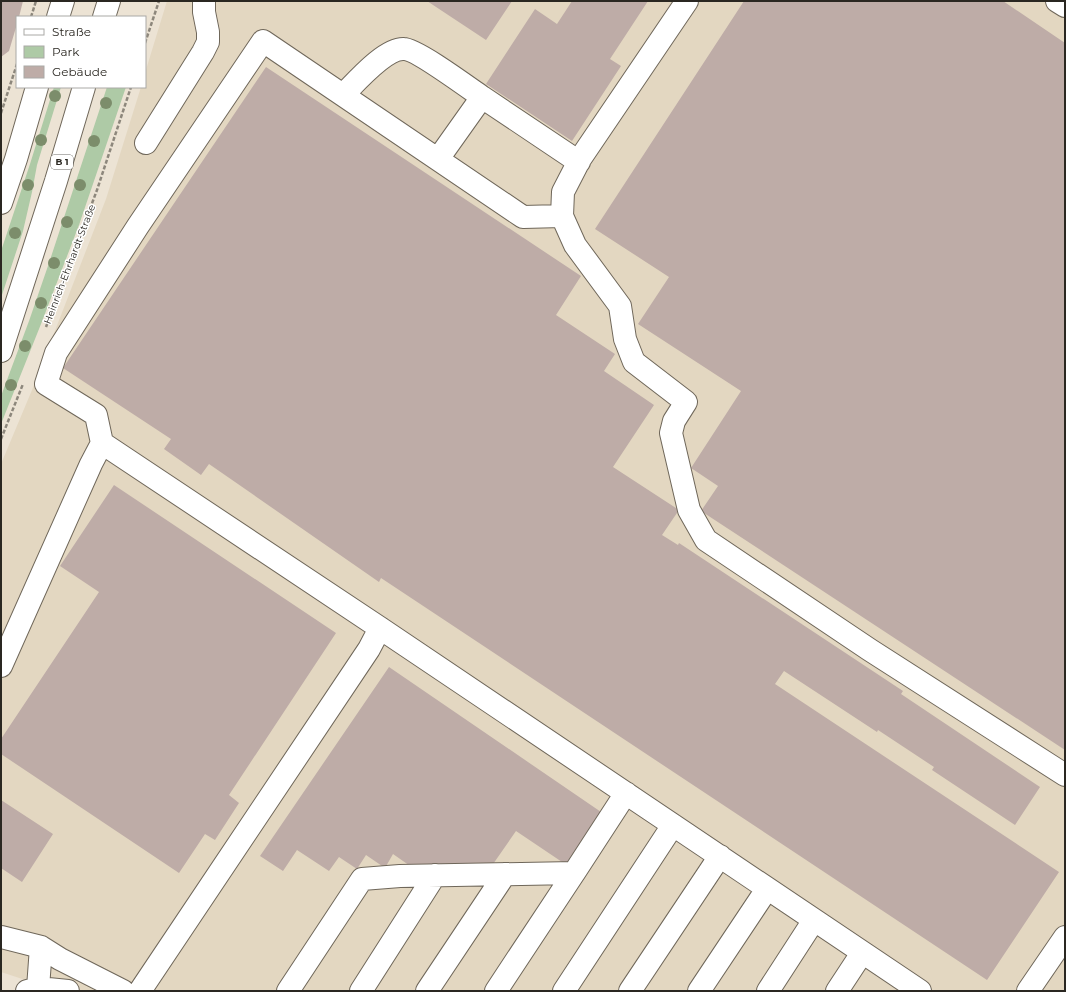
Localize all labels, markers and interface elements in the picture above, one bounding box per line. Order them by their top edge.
legend [16,16,146,88]
text: Straße [52,24,91,39]
text: Park [52,44,80,59]
text: Gebäude [52,64,107,79]
road number: B 1 [51,155,73,169]
street label: Heinrich-Ehrhardt-Straße [41,203,98,326]

